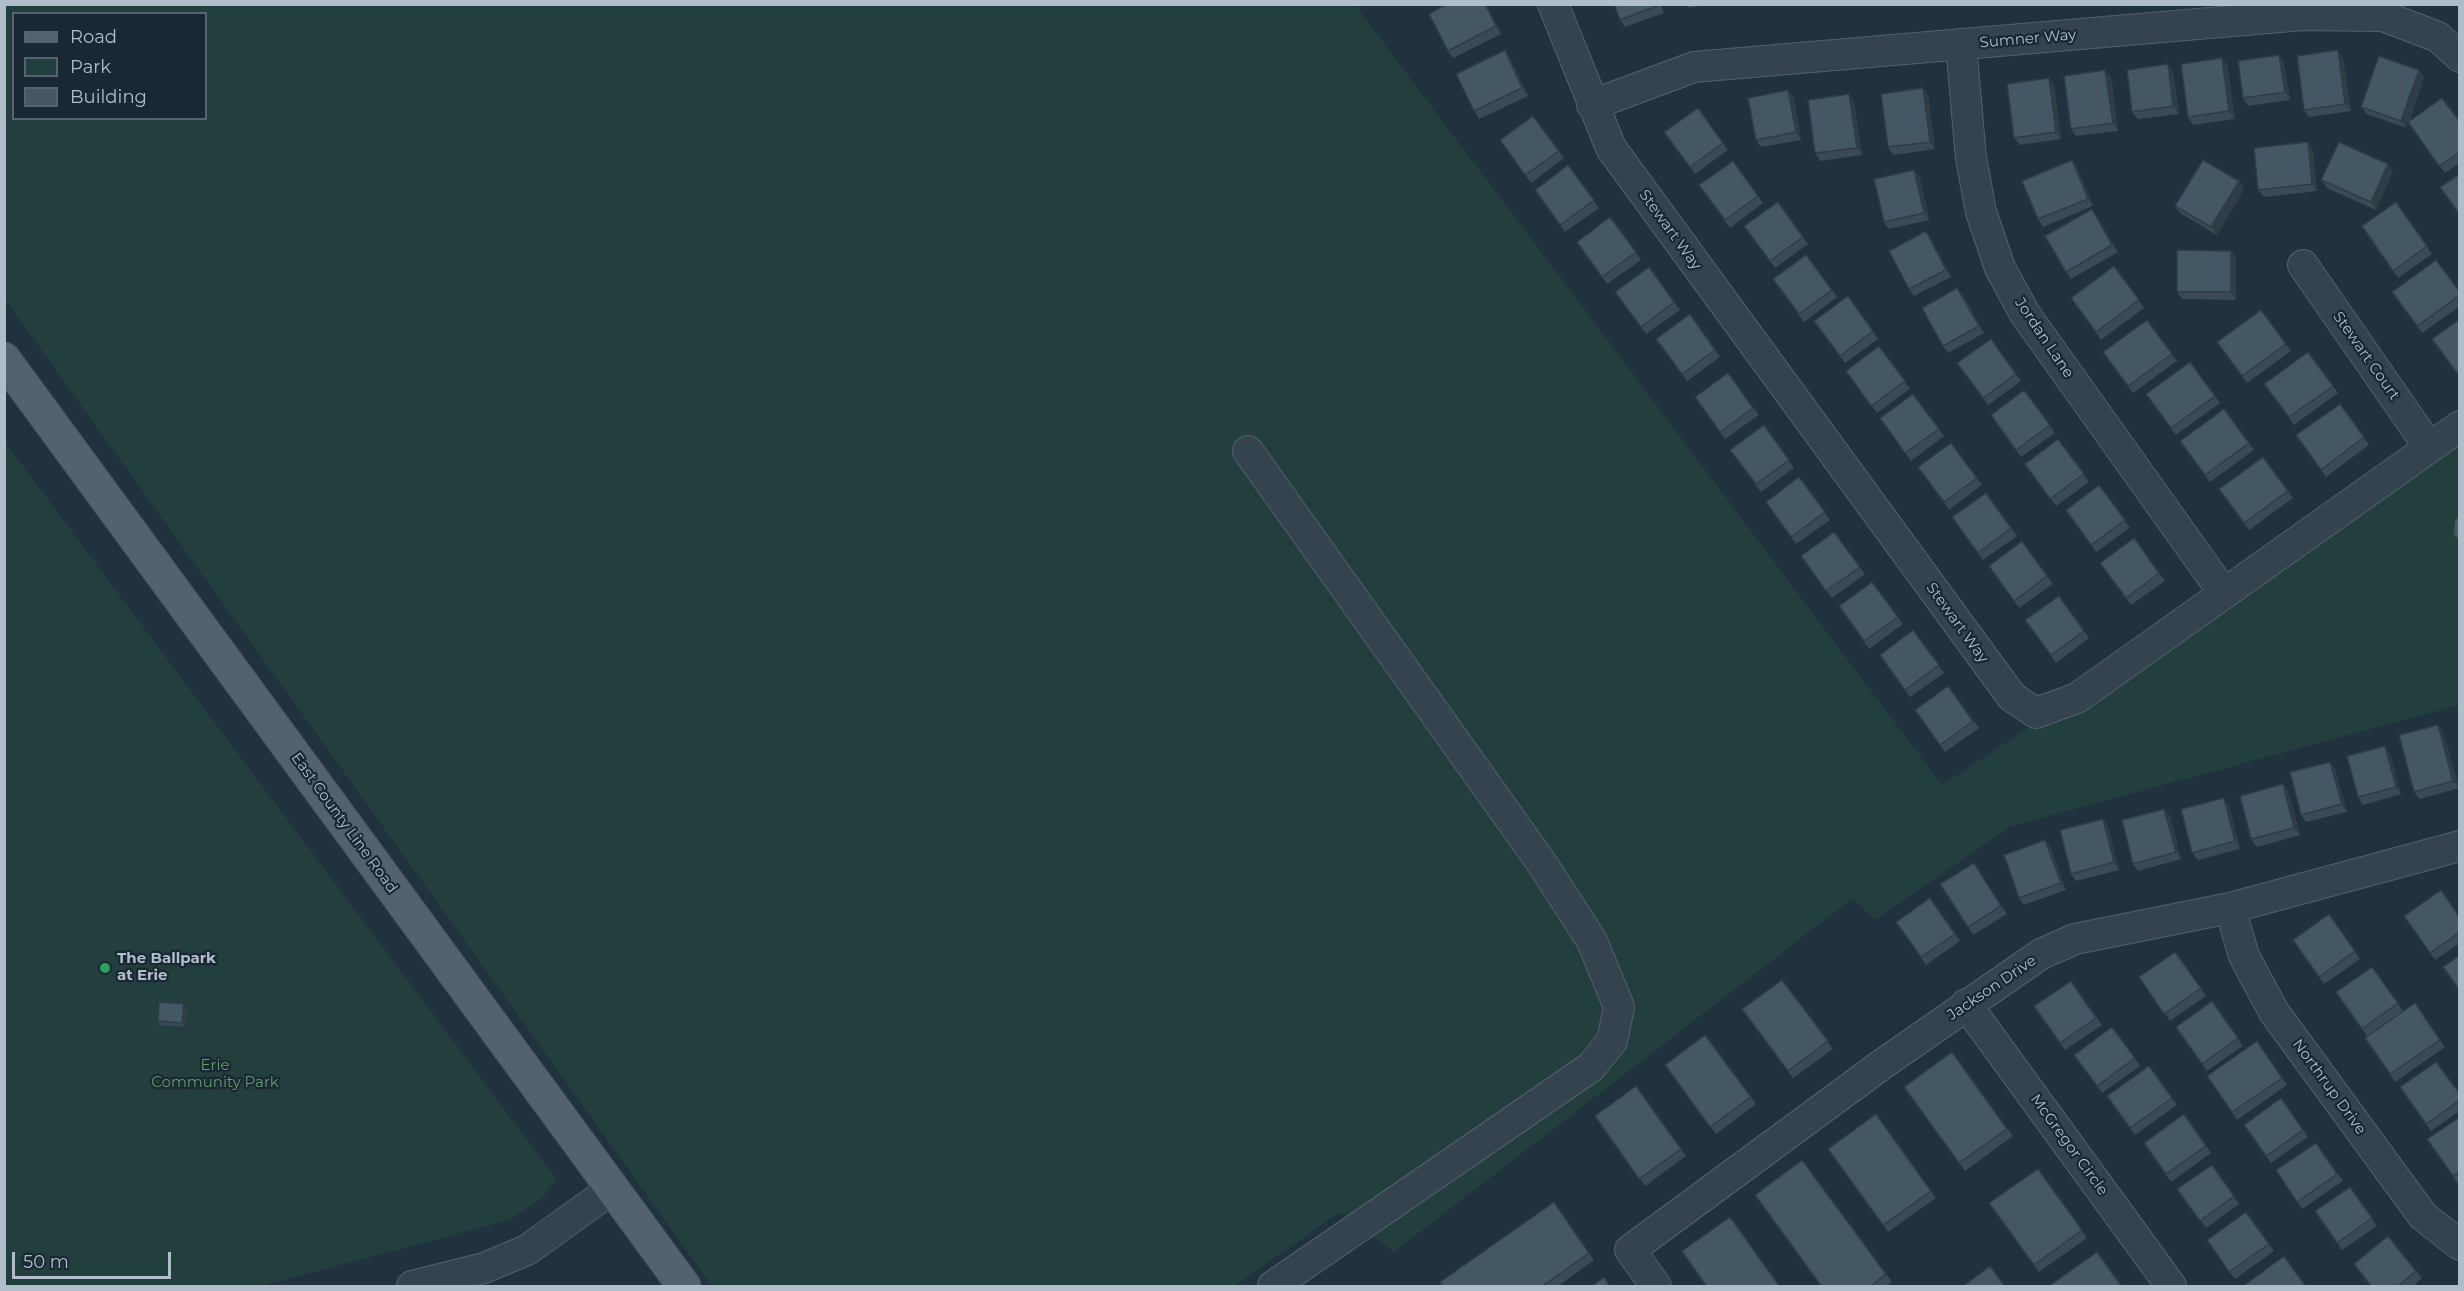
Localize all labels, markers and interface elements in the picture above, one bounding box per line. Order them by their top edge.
legend [12,12,207,120]
text: Road [70,26,117,48]
street label: Sumner Way [1979,26,2077,52]
text: Park [70,56,111,78]
text: Building [70,86,147,108]
street label: Stewart Way [1635,186,1705,274]
street label: Jordan Lane [2011,295,2077,381]
street label: Stewart Court [2329,308,2403,404]
street label: Stewart Way [1922,579,1992,667]
street label: East County Line Road [287,749,401,897]
place label: The Ballpark at Erie [117,950,216,985]
street label: Jackson Drive [1944,952,2040,1024]
marker: The Ballpark at Erie [98,961,112,975]
street label: Northrup Drive [2288,1036,2370,1138]
park label: Erie Community Park [151,1057,279,1092]
street label: McGregor Circle [2026,1091,2112,1199]
scale bar [15,1240,174,1278]
text: 50 m [23,1251,69,1273]

